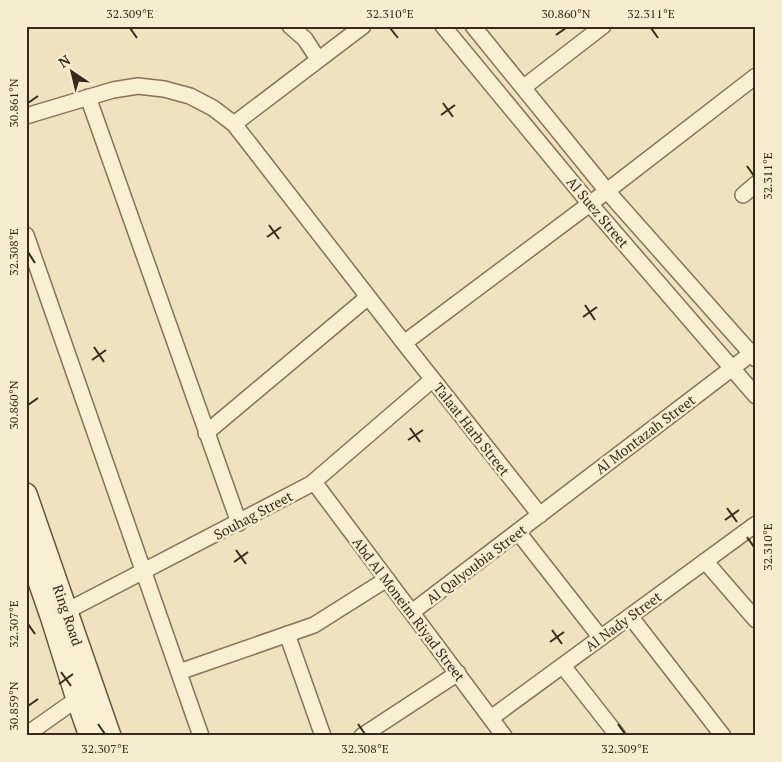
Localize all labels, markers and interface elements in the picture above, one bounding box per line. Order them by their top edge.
text: 32.309°E [106,6,154,21]
text: 32.310°E [366,6,414,21]
text: 30.860°N [541,6,591,21]
text: 32.311°E [627,6,675,21]
north arrow [48,48,98,98]
text: N [54,50,74,72]
text: 30.861°N [6,78,21,128]
text: 32.311°E [760,152,775,200]
street label: Al Suez Street [563,172,634,252]
text: 32.308°E [6,228,21,276]
street label: Talaat Harb Street [430,379,515,480]
text: 30.860°N [6,380,21,430]
street label: Al Montazah Street [591,390,699,478]
street label: Souhag Street [210,486,296,544]
street label: Al Qalyoubia Street [422,519,531,608]
text: 32.310°E [760,523,775,571]
street label: Abd Al Moneim Riyad Street [348,533,470,686]
street label: Ring Road [49,582,87,648]
street label: Al Nady Street [581,586,666,655]
text: 32.307°E [6,600,21,648]
text: 30.859°N [6,681,21,731]
text: 32.307°E [81,741,129,756]
text: 32.308°E [341,741,389,756]
text: 32.309°E [601,741,649,756]

